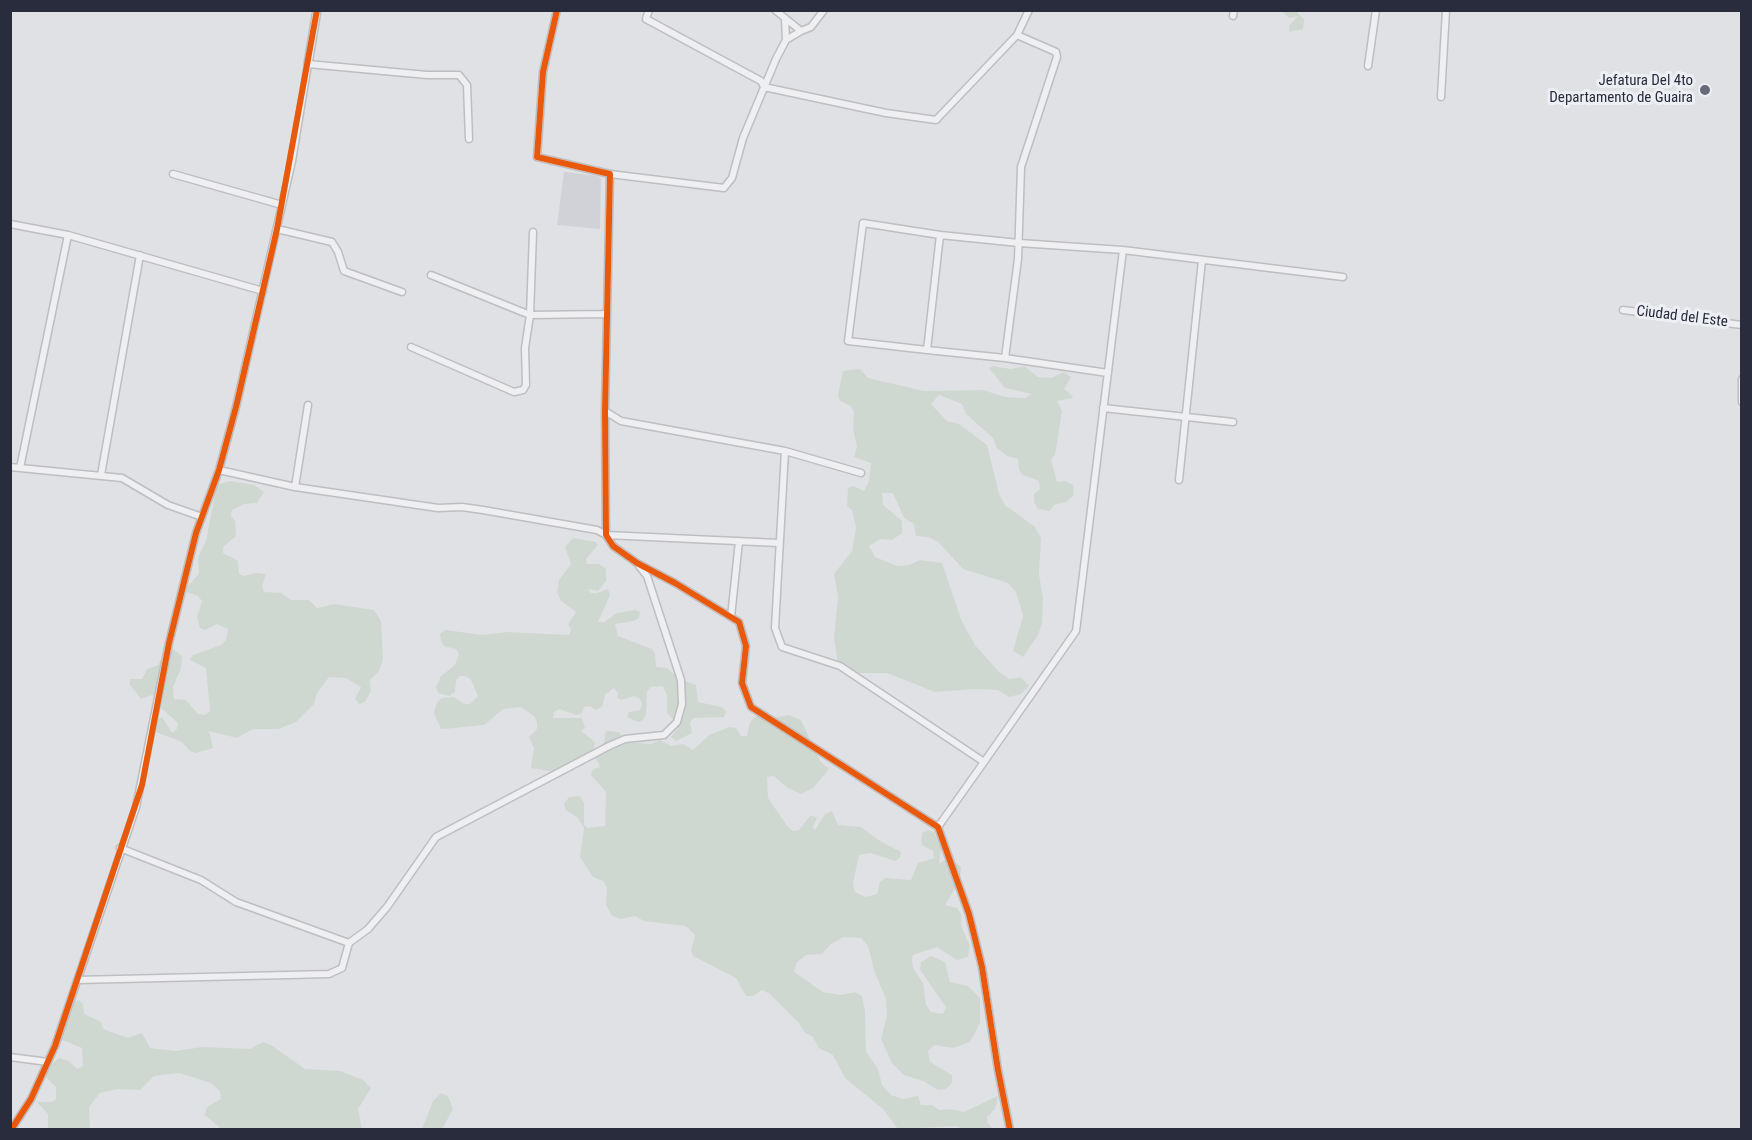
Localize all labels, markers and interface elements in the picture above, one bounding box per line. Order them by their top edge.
place label: Jefatura Del 4to Departamento de Guaira [1549,72,1693,107]
marker: Jefatura Del 4to Departamento de Guaira [1698,83,1712,97]
street label: Ciudad del Este [1635,302,1729,332]

